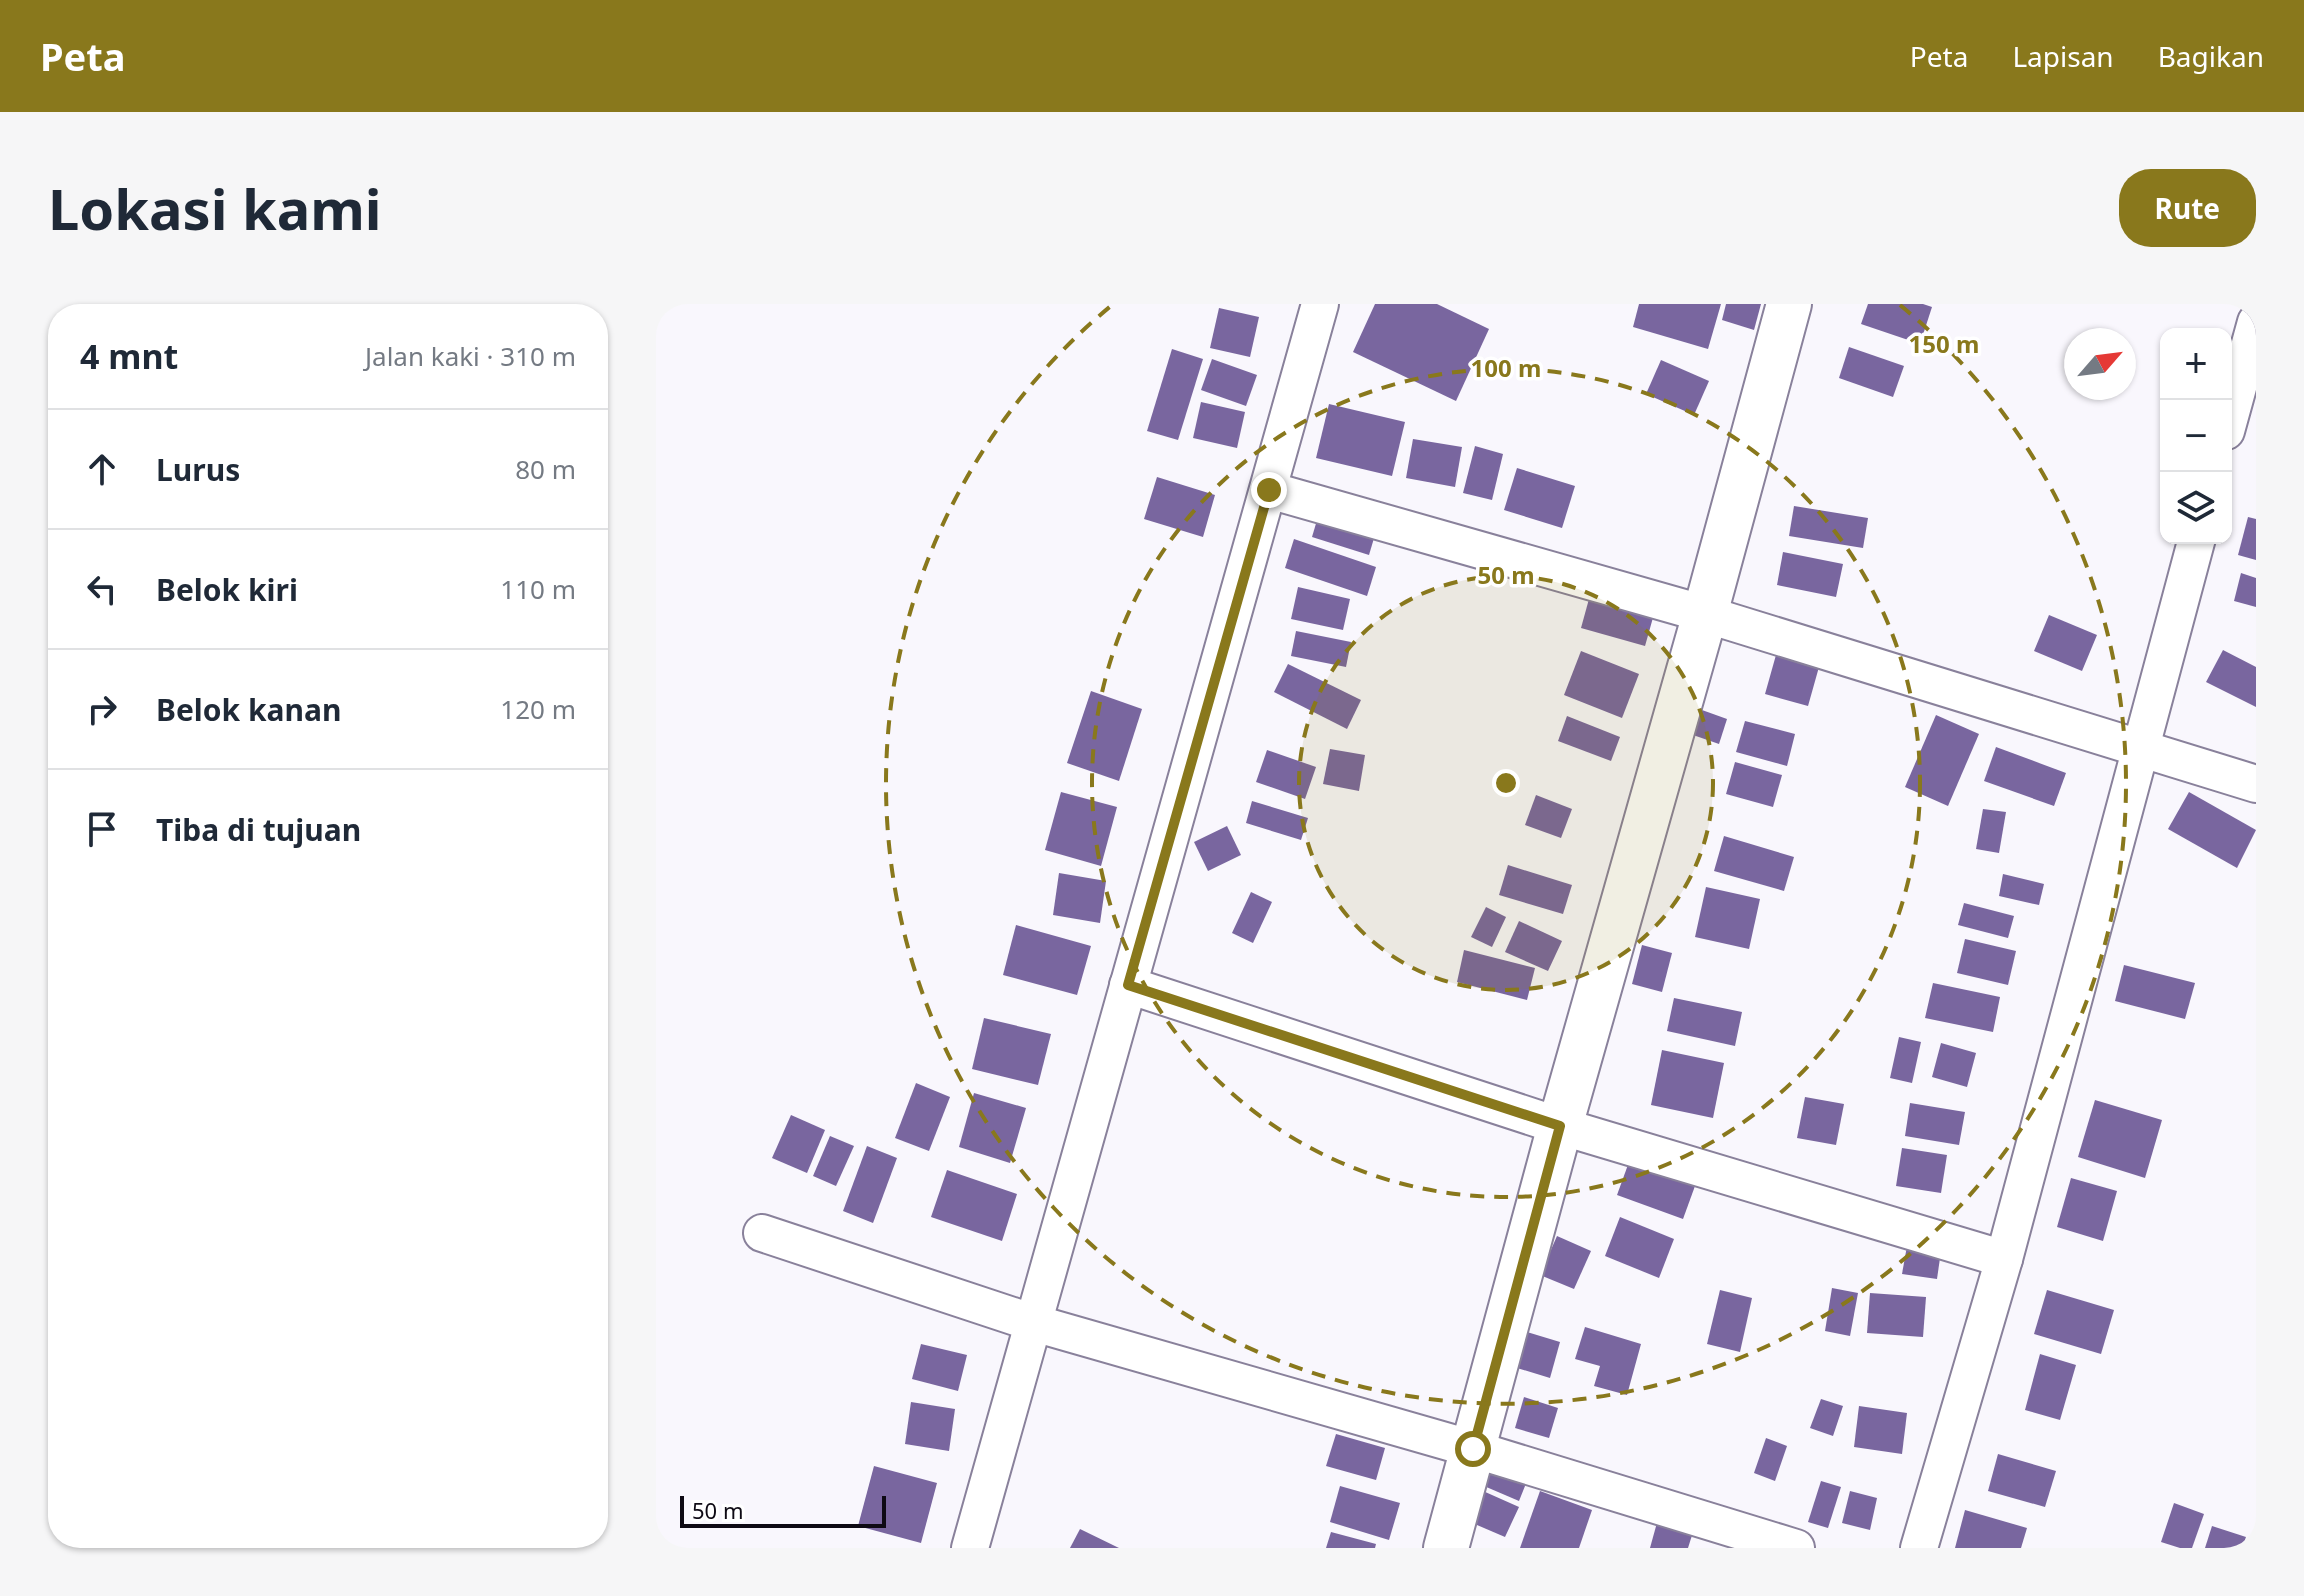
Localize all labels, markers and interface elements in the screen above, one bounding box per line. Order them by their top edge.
text: Peta [40,30,126,82]
text: Peta [1910,37,1968,75]
text: Lapisan [2012,37,2114,75]
text: Bagikan [2158,37,2264,75]
button: Rute [2119,169,2256,247]
text: Lokasi kami [48,170,382,246]
text: 150 m [1909,327,1979,360]
north arrow [2064,328,2136,400]
map controls [2160,328,2232,544]
button: + [2160,328,2232,400]
text: 4 mnt [80,333,178,379]
text: Jalan kaki · 310 m [365,338,576,374]
text: 100 m [1471,351,1541,384]
button: − [2160,400,2232,472]
icon: ahead [80,447,124,491]
text: Lurus [156,449,240,490]
text: 80 m [515,451,576,487]
route end [1251,472,1287,508]
button: layers [2160,472,2232,544]
text: 50 m [1477,558,1535,591]
icon: left [80,567,124,611]
text: Belok kiri [156,569,298,610]
text: 110 m [500,571,576,607]
icon: right [80,687,124,731]
text: Belok kanan [156,689,342,730]
text: 120 m [500,691,576,727]
centre of rings [1492,769,1520,797]
icon: arrive [80,807,124,851]
text: Tiba di tujuan [156,809,361,850]
route start [1455,1431,1491,1467]
scale bar [680,1492,886,1528]
text: 50 m [692,1495,743,1525]

